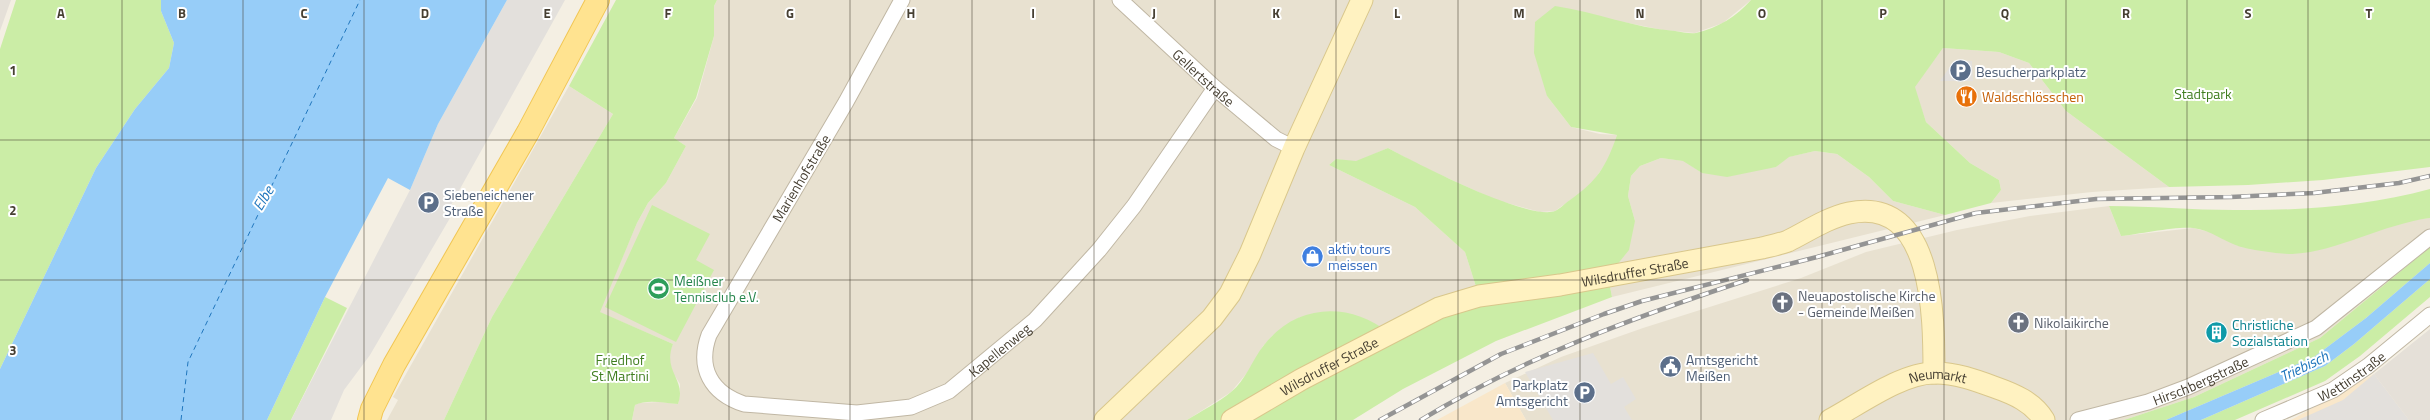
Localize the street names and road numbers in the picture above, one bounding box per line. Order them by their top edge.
street label: Gellertstraße [1168,43,1240,111]
street label: Marienhofstraße [766,130,836,226]
street label: Wilsdruffer Straße [1580,251,1690,291]
street label: Kapellenweg [964,317,1035,382]
street label: Wilsdruffer Straße [1276,331,1382,400]
street label: Wettinstraße [2314,346,2390,406]
street label: Hirschbergstraße [2149,350,2252,410]
street label: Neumarkt [1906,362,1970,388]

